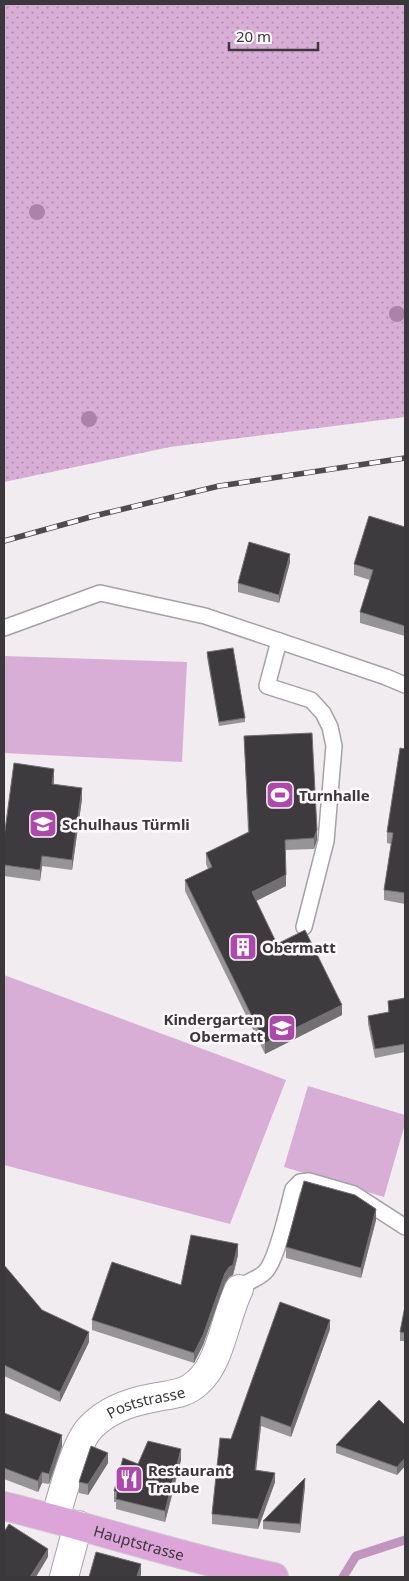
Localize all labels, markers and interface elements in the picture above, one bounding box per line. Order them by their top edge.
scale bar [229,20,318,52]
text: 20 m [236,26,271,46]
sports icon: Turnhalle [265,780,295,810]
place label: Turnhalle [299,785,370,805]
school or university icon: Schulhaus Türmli [28,809,58,839]
place label: Schulhaus Türmli [62,814,190,834]
building icon: Obermatt [228,932,258,962]
place label: Obermatt [262,937,336,957]
place label: Kindergarten Obermatt [163,1009,263,1046]
school or university icon: Kindergarten Obermatt [267,1013,297,1043]
street label: Poststrasse [103,1382,187,1423]
place label: Restaurant Traube [148,1460,232,1497]
restaurant icon: Restaurant Traube [114,1464,144,1494]
street label: Hauptstrasse [91,1520,187,1565]

